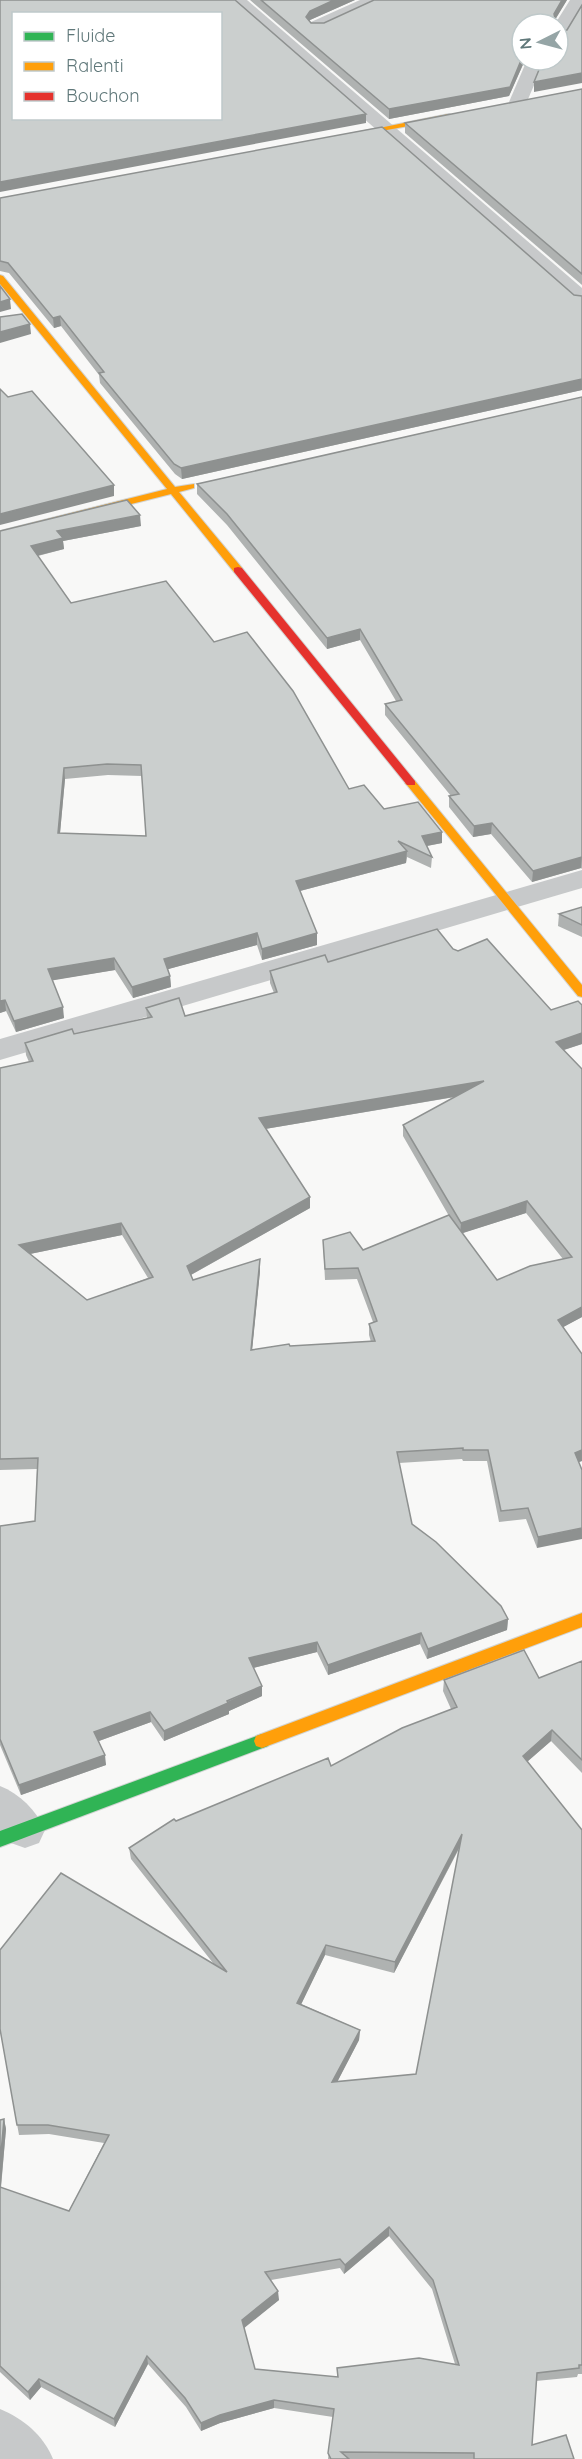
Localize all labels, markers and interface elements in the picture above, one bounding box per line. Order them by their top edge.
legend [12,12,222,120]
north arrow [510,12,570,72]
text: Fluide [66,24,115,47]
text: N [515,37,536,50]
text: Ralenti [66,54,124,77]
text: Bouchon [66,84,140,107]

